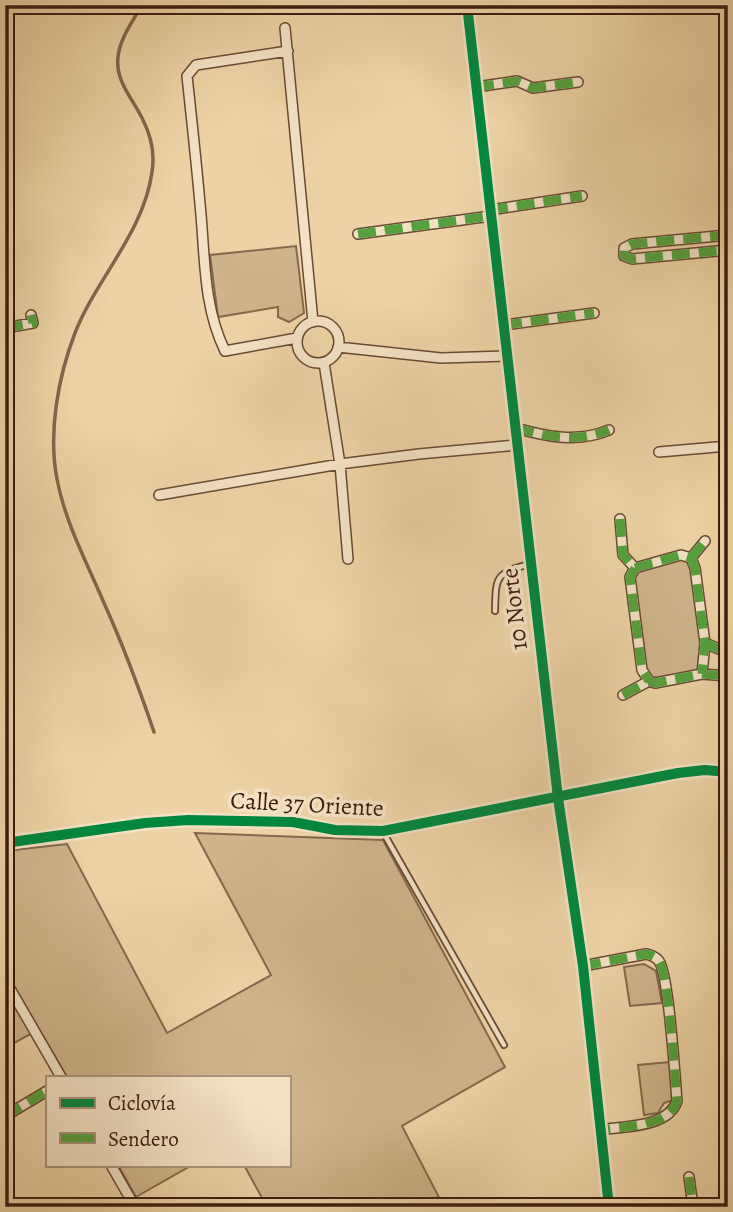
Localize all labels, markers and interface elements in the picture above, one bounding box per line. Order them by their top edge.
street label: 10 Norte [493,566,535,652]
street label: Calle 37 Oriente [230,784,384,824]
legend [46,1076,290,1166]
text: Ciclovía [108,1089,176,1117]
text: Sendero [108,1125,179,1153]

